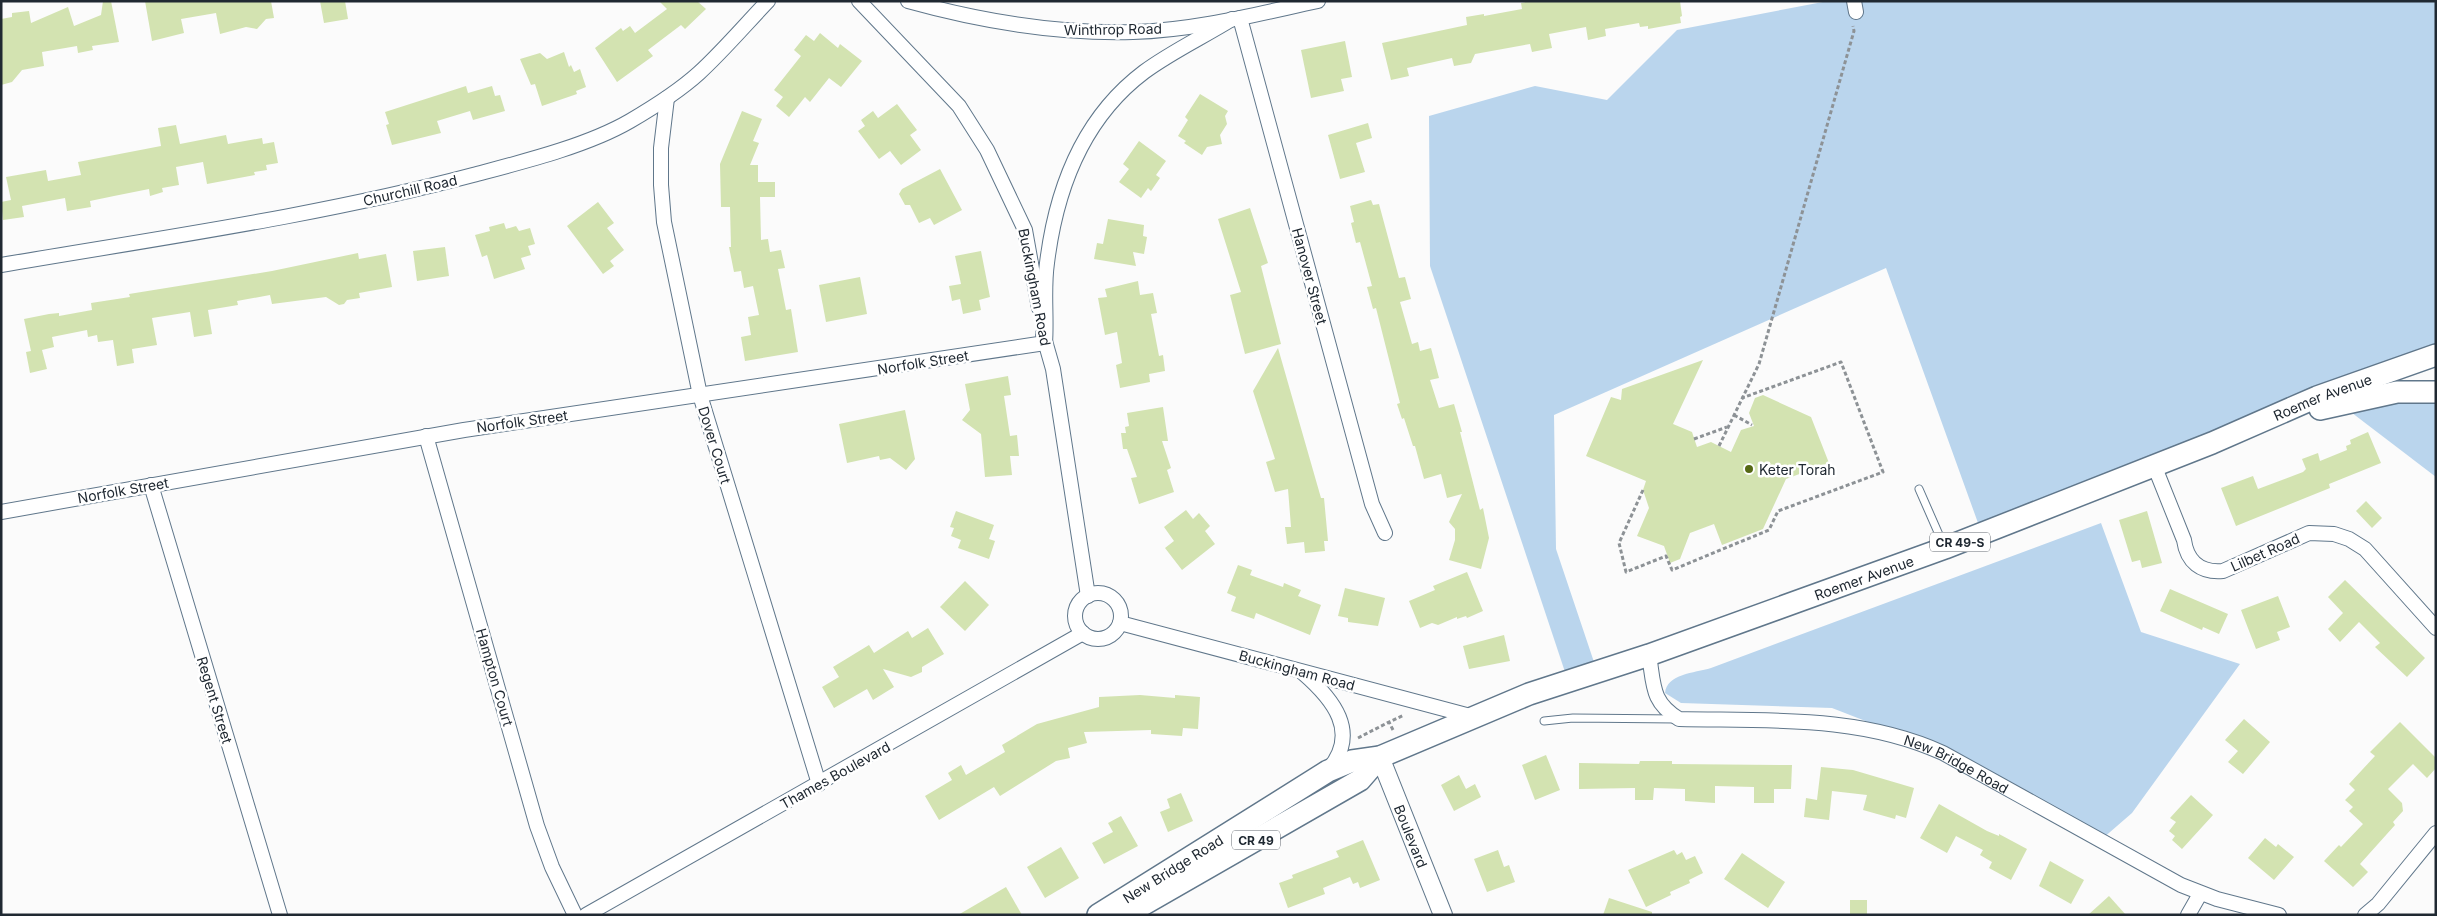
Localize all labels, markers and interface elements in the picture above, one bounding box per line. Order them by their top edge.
street label: Winthrop Road [1064,20,1162,38]
street label: Churchill Road [361,171,459,209]
street label: Hanover Street [1289,226,1331,326]
street label: Buckingham Road [1015,227,1055,347]
street label: Norfolk Street [876,346,970,378]
street label: Roemer Avenue [2271,370,2374,424]
street label: Dover Court [695,404,735,486]
street label: Norfolk Street [475,406,569,436]
place label: Keter Torah [1759,461,1836,478]
marker: Keter Torah [1743,463,1755,475]
street label: Norfolk Street [76,474,170,506]
street label: Lilbet Road [2228,529,2302,575]
road number: CR 49-S [1930,532,1990,552]
street label: Roemer Avenue [1812,552,1916,603]
street label: Hampton Court [473,626,517,728]
street label: Buckingham Road [1237,646,1357,694]
street label: Regent Street [194,654,236,746]
street label: New Bridge Road [1902,730,2012,796]
street label: Thames Boulevard [777,738,893,812]
street label: Boulevard [1391,802,1432,870]
road number: CR 49 [1232,830,1280,850]
street label: New Bridge Road [1119,831,1226,906]

